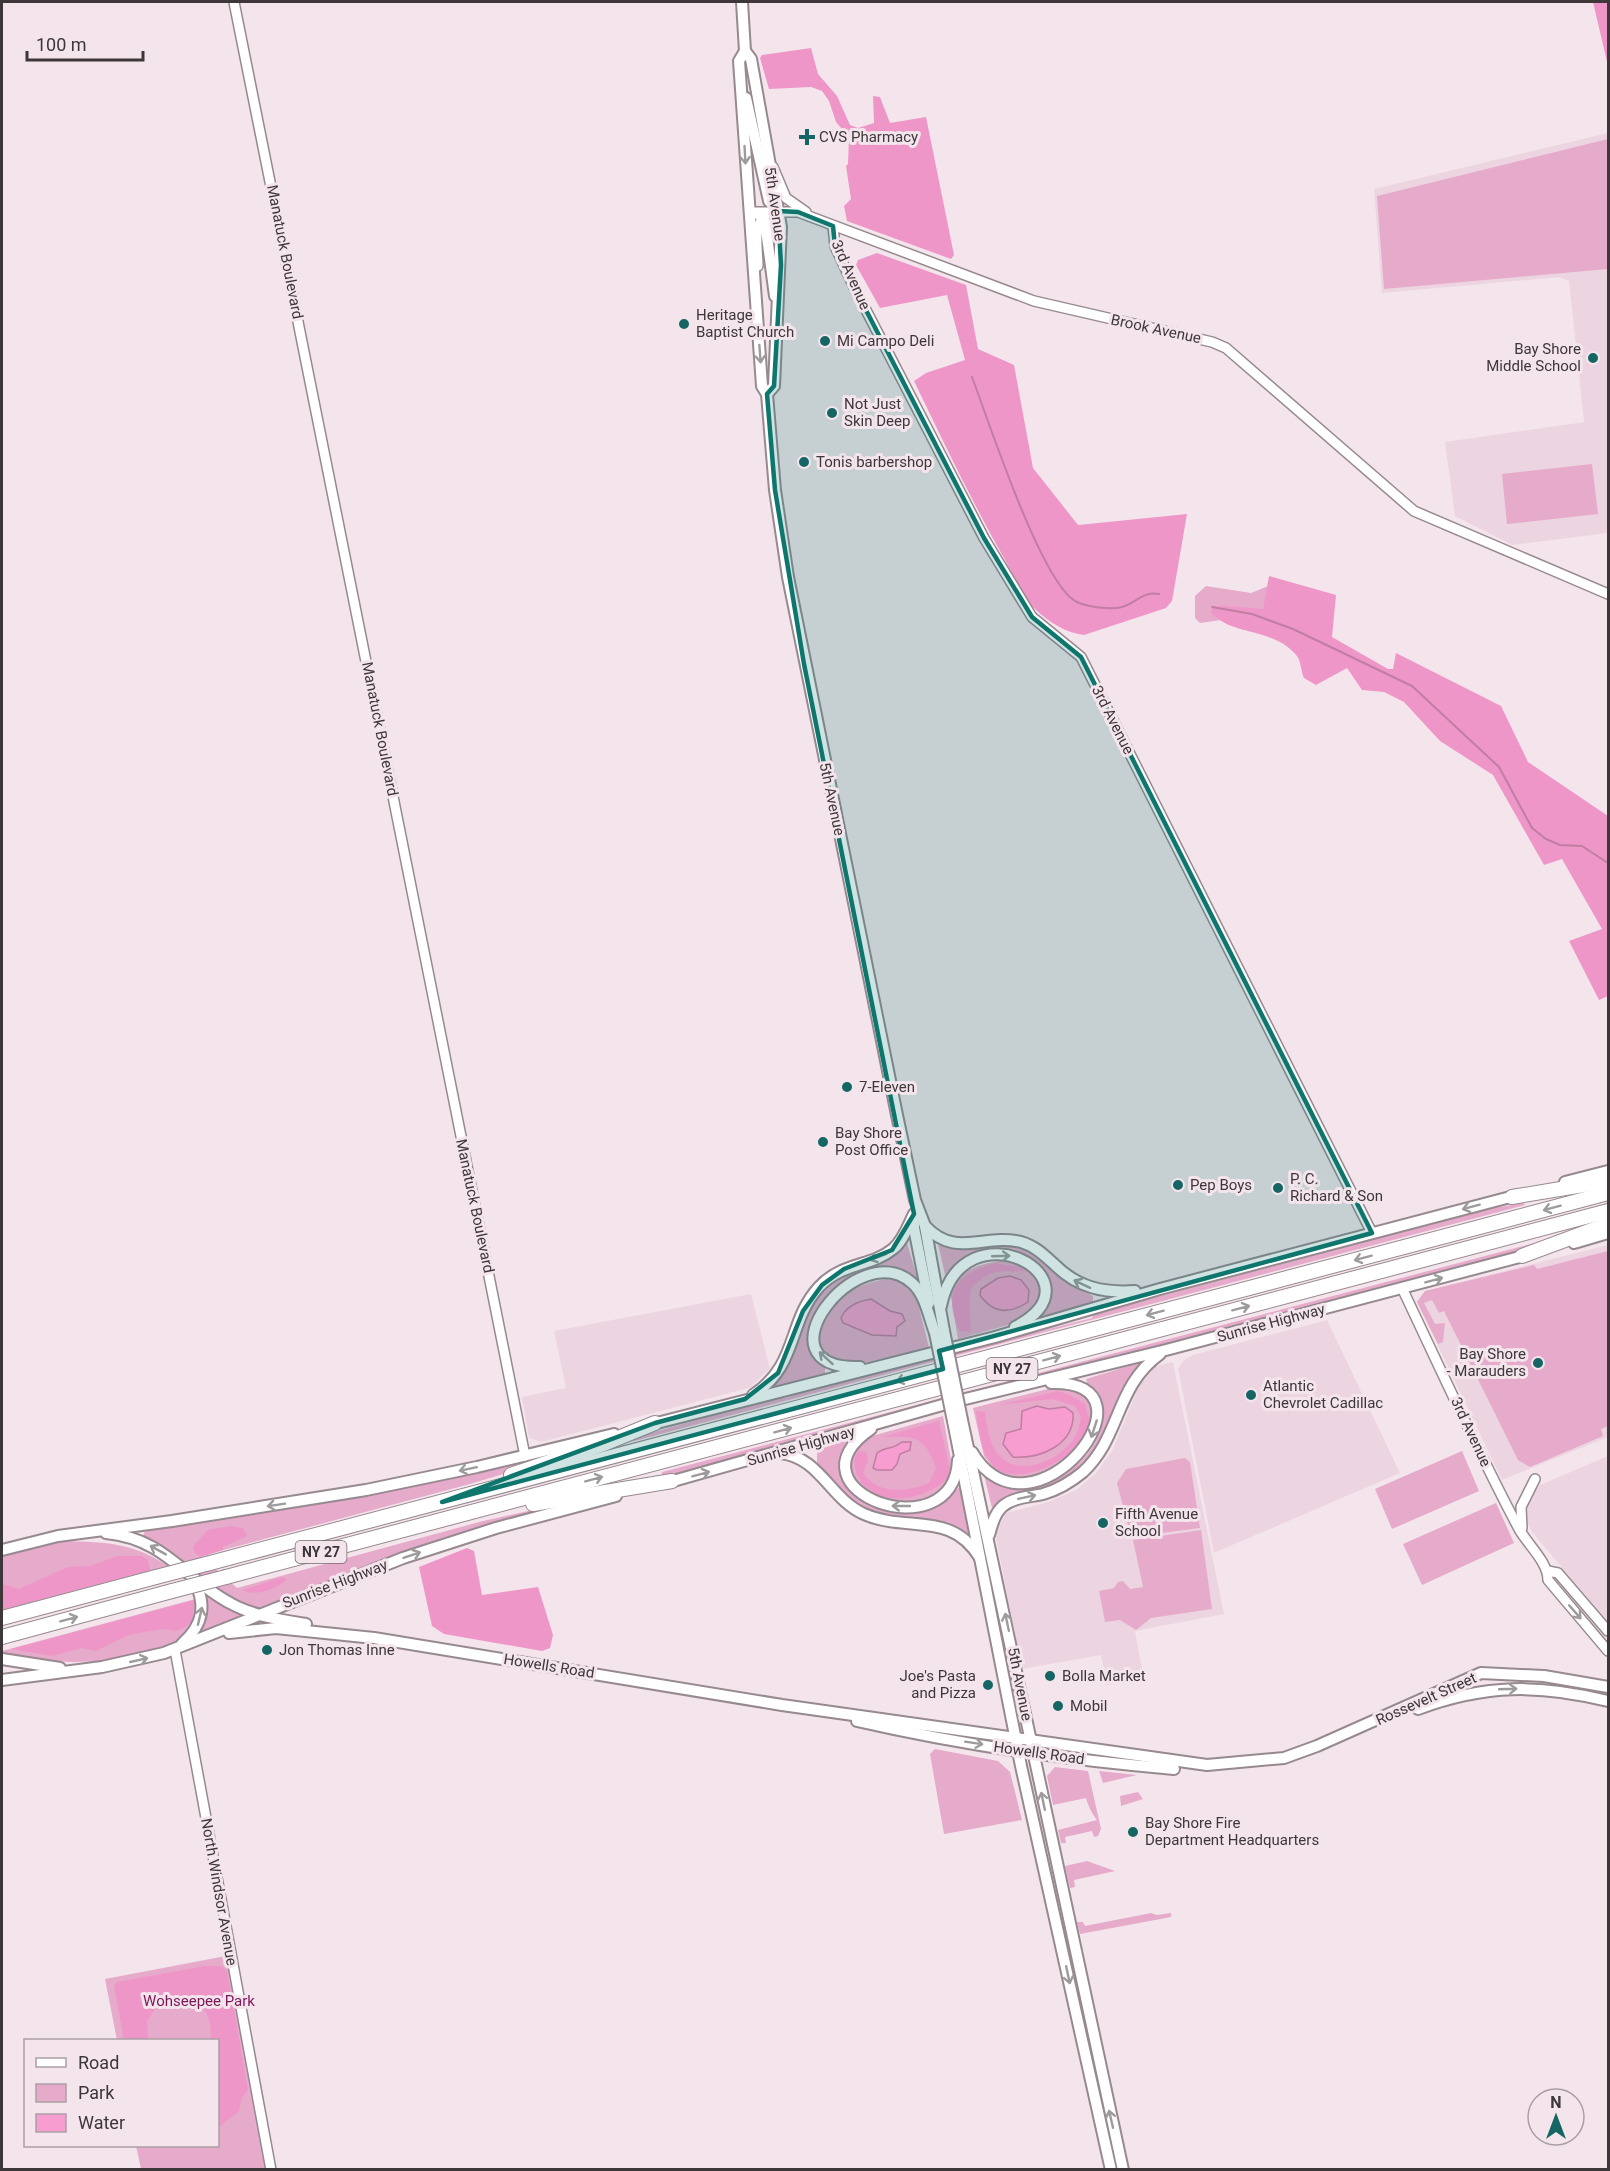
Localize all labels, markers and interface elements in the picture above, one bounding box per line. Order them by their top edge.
scale bar [27,24,142,62]
text: 100 m [36,34,87,55]
place label: CVS Pharmacy [819,128,918,146]
marker: CVS Pharmacy [800,130,814,144]
one-way arrow [740,145,751,164]
street label: 5th Avenue [761,166,789,242]
street label: Manatuck Boulevard [263,183,307,321]
street label: 3rd Avenue [828,237,874,313]
place label: Heritage Baptist Church [696,306,794,341]
street label: Brook Avenue [1109,311,1203,347]
marker: Heritage Baptist Church [677,317,691,331]
place label: Mi Campo Deli [837,332,934,350]
marker: Mi Campo Deli [818,334,832,348]
place label: Bay Shore Middle School [1486,340,1581,375]
one-way arrow [755,344,766,364]
marker: Bay Shore Middle School [1586,351,1600,365]
place label: Not Just Skin Deep [844,395,910,430]
marker: Not Just Skin Deep [825,406,839,420]
place label: Tonis barbershop [816,453,932,471]
marker: Tonis barbershop [797,455,811,469]
street label: Manatuck Boulevard [358,660,402,798]
street label: 3rd Avenue [1088,683,1138,757]
street label: 5th Avenue [815,761,849,837]
place label: 7-Eleven [859,1078,915,1096]
marker: 7-Eleven [840,1080,854,1094]
place label: Bay Shore Post Office [835,1124,908,1159]
marker: Bay Shore Post Office [816,1135,830,1149]
street label: Manatuck Boulevard [452,1137,498,1275]
place label: P. C. Richard & Son [1290,1170,1383,1205]
place label: Pep Boys [1190,1176,1252,1194]
marker: Pep Boys [1171,1178,1185,1192]
marker: P. C. Richard & Son [1271,1181,1285,1195]
one-way arrow [1462,1202,1481,1214]
one-way arrow [1543,1203,1562,1214]
one-way arrow [990,1250,1010,1262]
one-way arrow [869,1252,887,1263]
one-way arrow [1354,1253,1373,1264]
one-way arrow [1424,1273,1443,1285]
one-way arrow [1073,1277,1091,1289]
street label: Sunrise Highway [1215,1300,1327,1346]
one-way arrow [1231,1302,1250,1313]
one-way arrow [1145,1308,1164,1319]
place label: Bay Shore - Marauders [1446,1345,1526,1380]
one-way arrow [818,1351,833,1365]
one-way arrow [1043,1352,1062,1363]
marker: Bay Shore - Marauders [1531,1356,1545,1370]
road number: NY 27 [986,1358,1038,1380]
one-way arrow [896,1374,915,1385]
place label: Atlantic Chevrolet Cadillac [1263,1377,1383,1412]
marker: Atlantic Chevrolet Cadillac [1244,1388,1258,1402]
street label: 3rd Avenue [1447,1394,1495,1470]
one-way arrow [1088,1419,1099,1438]
street label: Sunrise Highway [745,1422,857,1470]
one-way arrow [773,1423,792,1435]
one-way arrow [458,1464,477,1476]
one-way arrow [691,1467,710,1479]
one-way arrow [584,1473,603,1485]
one-way arrow [1017,1491,1036,1502]
one-way arrow [267,1500,286,1511]
one-way arrow [891,1500,911,1512]
place label: Fifth Avenue School [1115,1505,1198,1540]
marker: Fifth Avenue School [1096,1516,1110,1530]
road number: NY 27 [296,1541,346,1563]
one-way arrow [150,1544,167,1556]
one-way arrow [402,1549,421,1560]
street label: Sunrise Highway [280,1556,390,1612]
one-way arrow [1568,1605,1582,1620]
one-way arrow [195,1607,206,1626]
one-way arrow [59,1612,78,1624]
one-way arrow [1001,1613,1012,1632]
place label: Jon Thomas Inne [279,1641,395,1659]
marker: Jon Thomas Inne [260,1643,274,1657]
street label: 5th Avenue [1004,1646,1036,1722]
street label: Howells Road [502,1650,596,1682]
one-way arrow [129,1654,148,1666]
place label: Joe's Pasta and Pizza [899,1667,976,1702]
place label: Bolla Market [1062,1667,1146,1685]
marker: Bolla Market [1043,1669,1057,1683]
street label: Rossevelt Street [1373,1669,1479,1729]
marker: Joe's Pasta and Pizza [981,1678,995,1692]
one-way arrow [1497,1683,1517,1694]
place label: Mobil [1070,1697,1107,1715]
marker: Mobil [1051,1699,1065,1713]
one-way arrow [963,1738,983,1749]
street label: Howells Road [992,1738,1086,1768]
one-way arrow [1037,1792,1048,1811]
place label: Bay Shore Fire Department Headquarters [1145,1814,1319,1849]
street label: North Windsor Avenue [197,1817,241,1967]
marker: Bay Shore Fire Department Headquarters [1126,1825,1140,1839]
one-way arrow [1063,1966,1075,1985]
park label: Wohseepee Park [143,1992,255,2010]
legend [24,2039,219,2147]
text: Road [78,2052,119,2073]
text: Park [78,2082,115,2103]
north arrow [1526,2087,1586,2147]
text: N [1550,2093,1562,2112]
one-way arrow [1105,2110,1117,2129]
text: Water [78,2112,125,2133]

